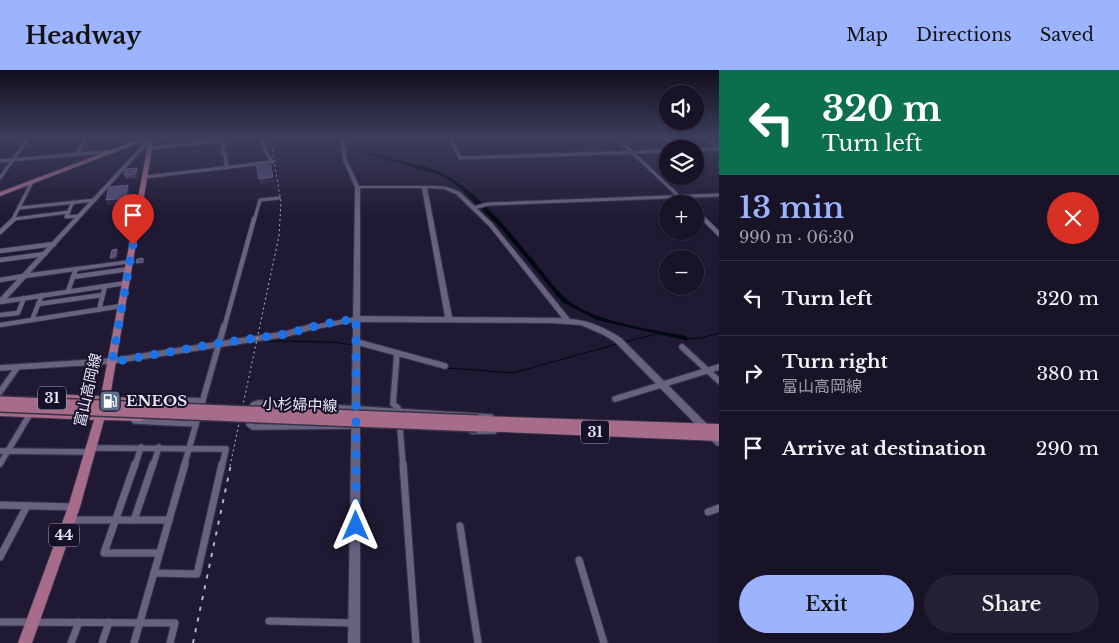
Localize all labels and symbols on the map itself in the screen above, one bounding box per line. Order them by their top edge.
pin [112,194,154,245]
street label: 富山高岡線 [70,351,105,429]
road number: 31 [38,386,66,409]
fuel station icon: ENEOS [98,389,122,413]
place label: ENEOS [126,391,187,410]
street label: 小杉婦中線 [262,394,338,415]
road number: 31 [581,421,609,444]
position arrow [329,499,381,551]
road number: 44 [49,524,79,546]

